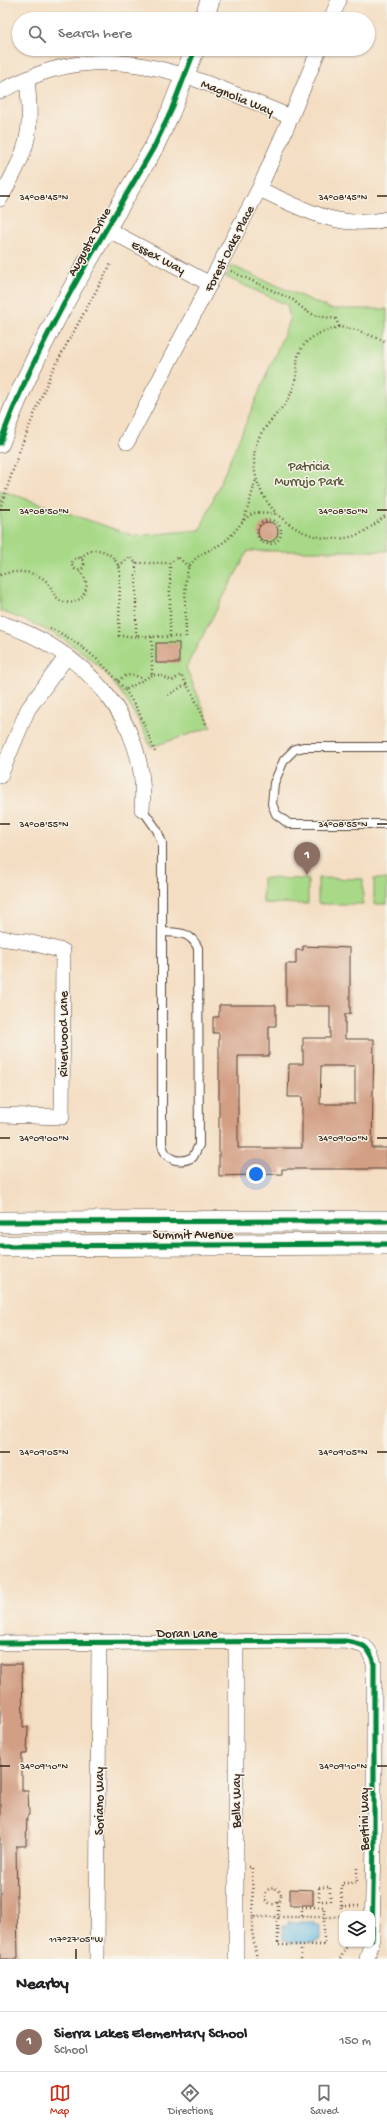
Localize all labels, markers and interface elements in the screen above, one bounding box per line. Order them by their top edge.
search box [12,12,375,56]
icon: search [26,23,48,45]
text: Search here [58,25,132,43]
street label: Magnolia Way [198,77,276,120]
text: 34°08'45"N [19,192,69,204]
text: 34°08'45"N [318,192,368,204]
street label: Forest Oaks Place [202,203,259,296]
street label: Augusta Drive [65,205,115,279]
street label: Essex Way [128,238,188,279]
park label: Patricia Murrujo Park [275,460,345,490]
text: 34°08'50"N [18,506,69,518]
text: 34°08'50"N [317,506,368,518]
text: 34°08'55"N [18,819,69,831]
text: 34°08'55"N [317,819,368,831]
pin: 1 [294,842,320,875]
street label: Riverwood Lane [57,991,72,1077]
text: 34°09'00"N [18,1133,69,1145]
text: 34°09'00"N [317,1133,368,1145]
your location [246,1164,266,1184]
street label: Summit Avenue [153,1228,234,1243]
text: 34°09'05"N [18,1447,69,1459]
text: 34°09'05"N [317,1447,368,1459]
street label: Doran Lane [155,1627,218,1642]
text: 34°09'10"N [19,1761,68,1773]
text: 34°09'10"N [318,1761,367,1773]
street label: Soriano Way [93,1766,108,1835]
street label: Bella Way [230,1773,245,1829]
street label: Bertini Way [358,1787,373,1851]
map controls [339,1911,375,1947]
button: layers [339,1911,375,1947]
text: 117°27'05"W [48,1934,104,1946]
text: Nearby [16,1975,69,1995]
text: Sierra Lakes Elementary School [54,2025,247,2043]
text: 1 [26,2034,32,2049]
text: 150 m [339,2034,371,2049]
text: School [54,2043,88,2058]
tab: Map [49,2082,71,2118]
tab: Directions [168,2082,213,2118]
tab: Saved [310,2082,338,2118]

